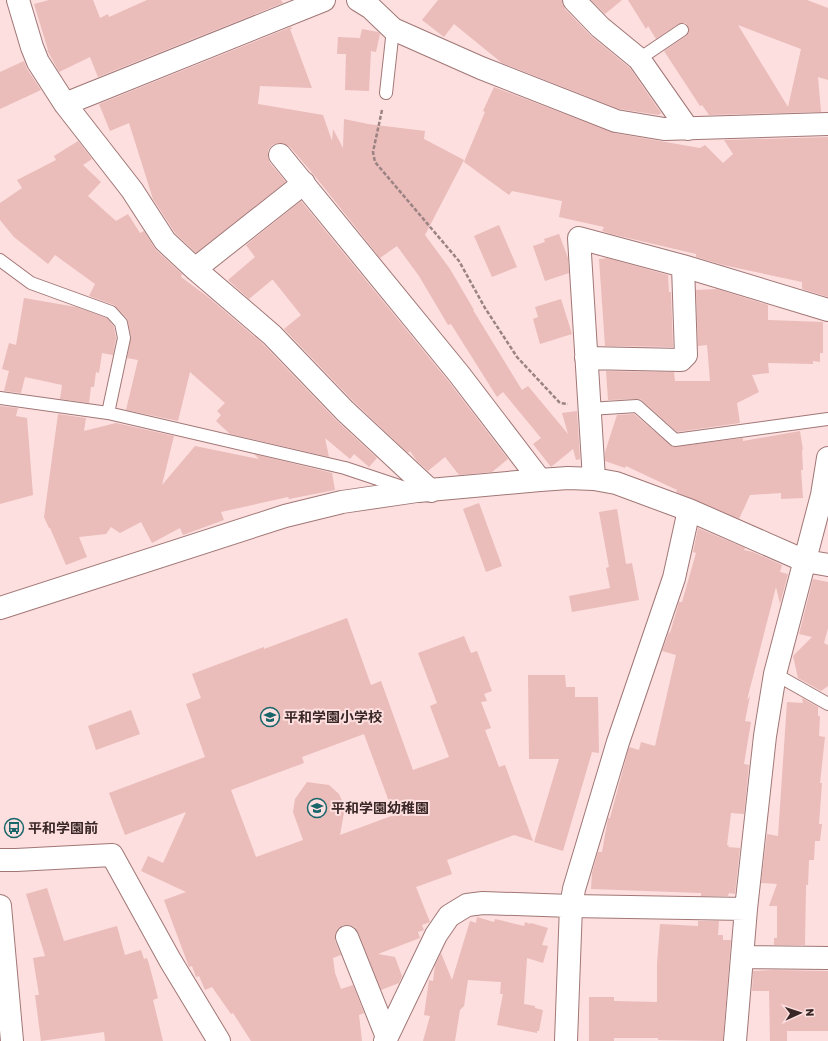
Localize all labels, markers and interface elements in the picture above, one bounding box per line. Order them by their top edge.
school or university icon: 平和学園小学校 [259,706,281,728]
place label: 平和学園小学校 [284,709,382,726]
school or university icon: 平和学園幼稚園 [306,797,328,819]
place label: 平和学園幼稚園 [331,800,429,817]
bus stop icon: 平和学園前 [3,817,25,839]
place label: 平和学園前 [28,820,98,837]
north arrow [780,993,820,1033]
text: N [803,1008,816,1017]

